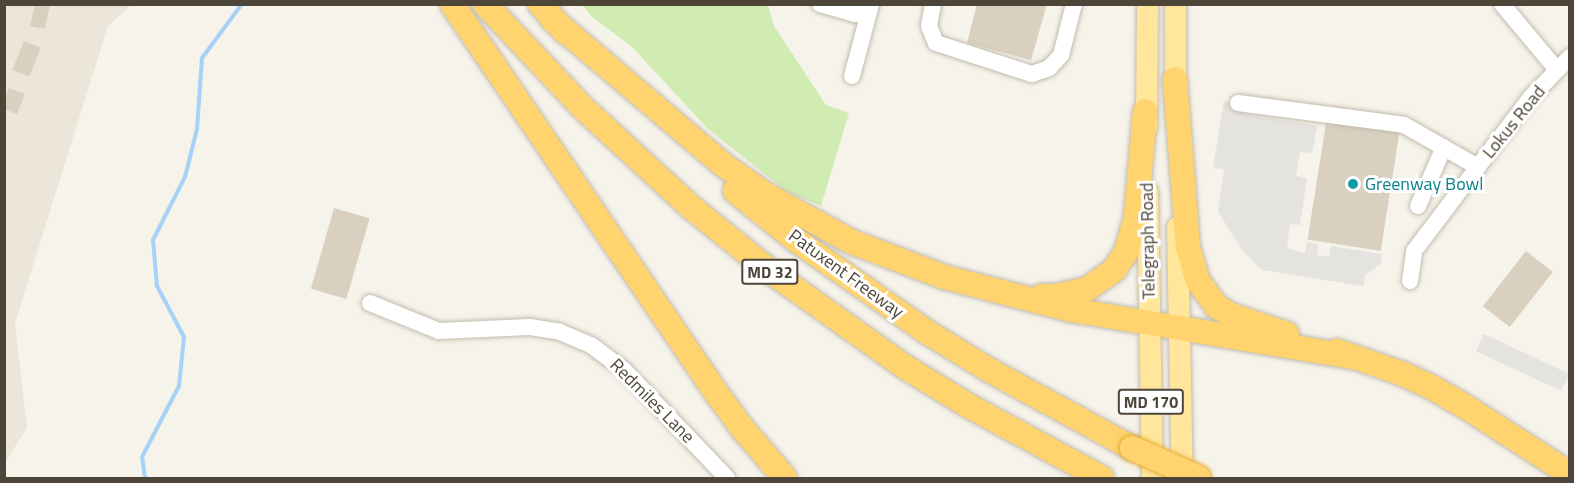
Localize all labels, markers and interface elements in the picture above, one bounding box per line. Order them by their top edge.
street label: Lokus Road [1478,81,1550,163]
place label: Greenway Bowl [1365,173,1483,195]
marker: Greenway Bowl [1346,177,1360,191]
street label: Telegraph Road [1136,182,1160,300]
street label: Patuxent Freeway [784,225,908,323]
road number: MD 32 [740,259,800,285]
street label: Redmiles Lane [605,354,699,448]
road number: MD 170 [1116,389,1186,415]

